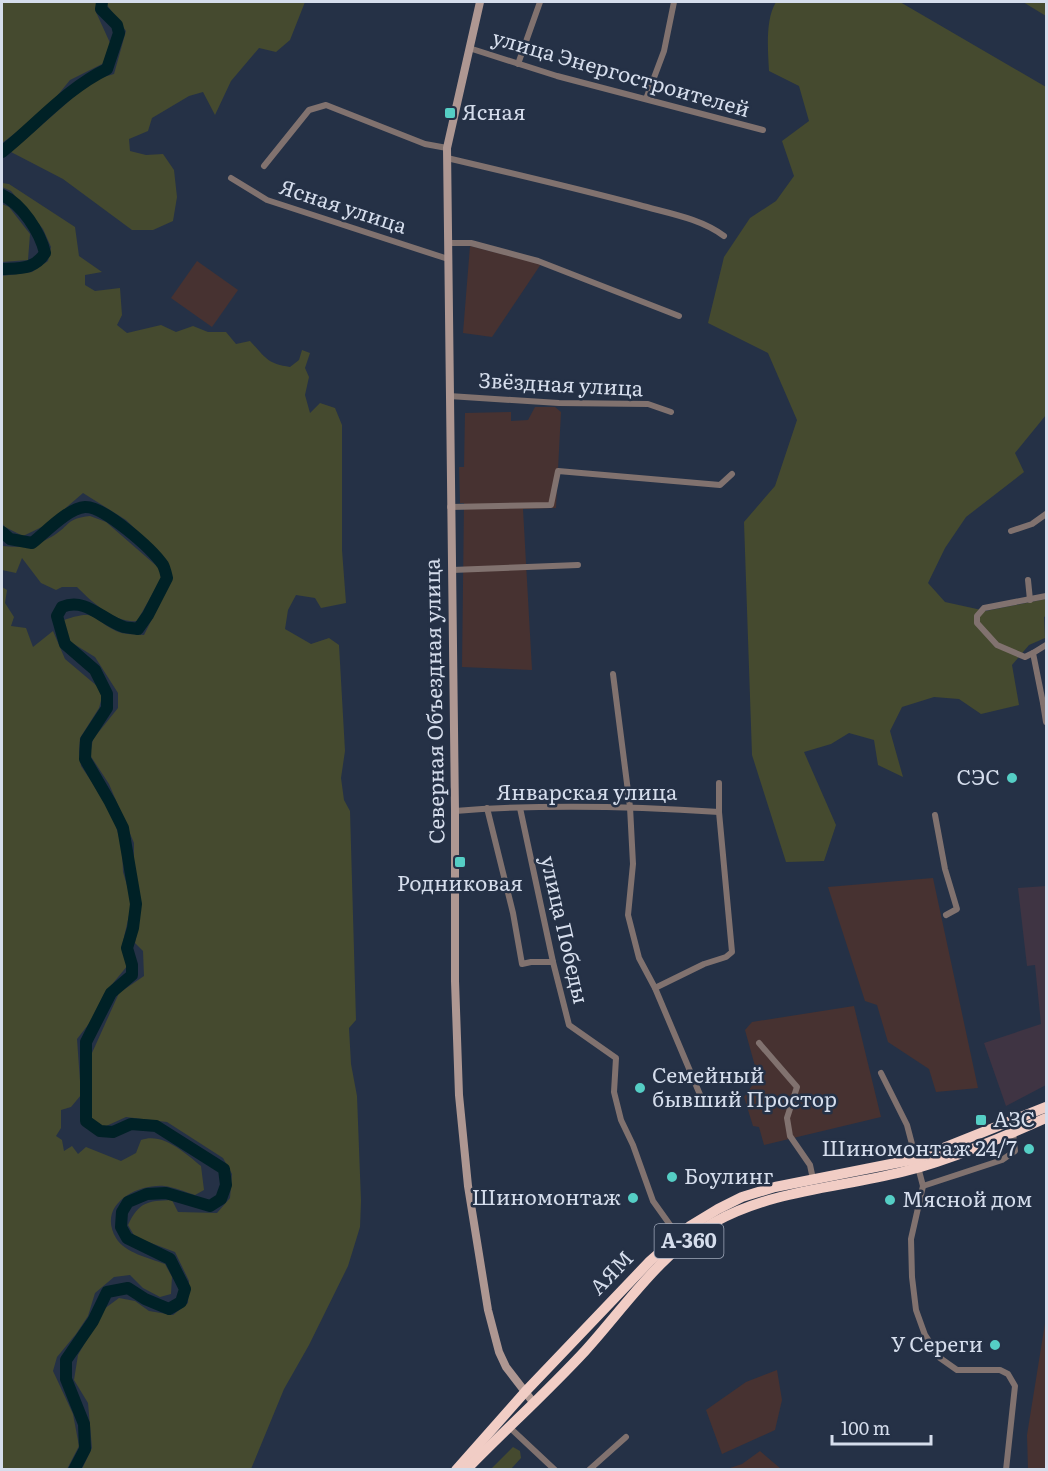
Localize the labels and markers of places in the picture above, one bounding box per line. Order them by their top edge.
place label: Ясная [462,95,526,126]
marker: Ясная [443,106,457,120]
place label: СЭС [957,760,1000,791]
marker: СЭС [1005,771,1019,785]
marker: Родниковая [453,855,467,869]
place label: Родниковая [397,866,523,897]
place label: Семейный бывший Простор [652,1058,837,1113]
marker: Семейный бывший Простор [633,1081,647,1095]
place label: АЗС [993,1102,1035,1133]
marker: АЗС [974,1113,988,1127]
place label: Шиномонтаж 24/7 [822,1131,1017,1162]
marker: Шиномонтаж 24/7 [1022,1142,1036,1156]
place label: Боулинг [684,1159,774,1190]
marker: Боулинг [665,1170,679,1184]
place label: Шиномонтаж [472,1180,621,1211]
place label: Мясной дом [902,1182,1032,1213]
marker: Шиномонтаж [626,1191,640,1205]
marker: Мясной дом [883,1193,897,1207]
place label: У Сереги [891,1327,983,1358]
marker: У Сереги [988,1338,1002,1352]

